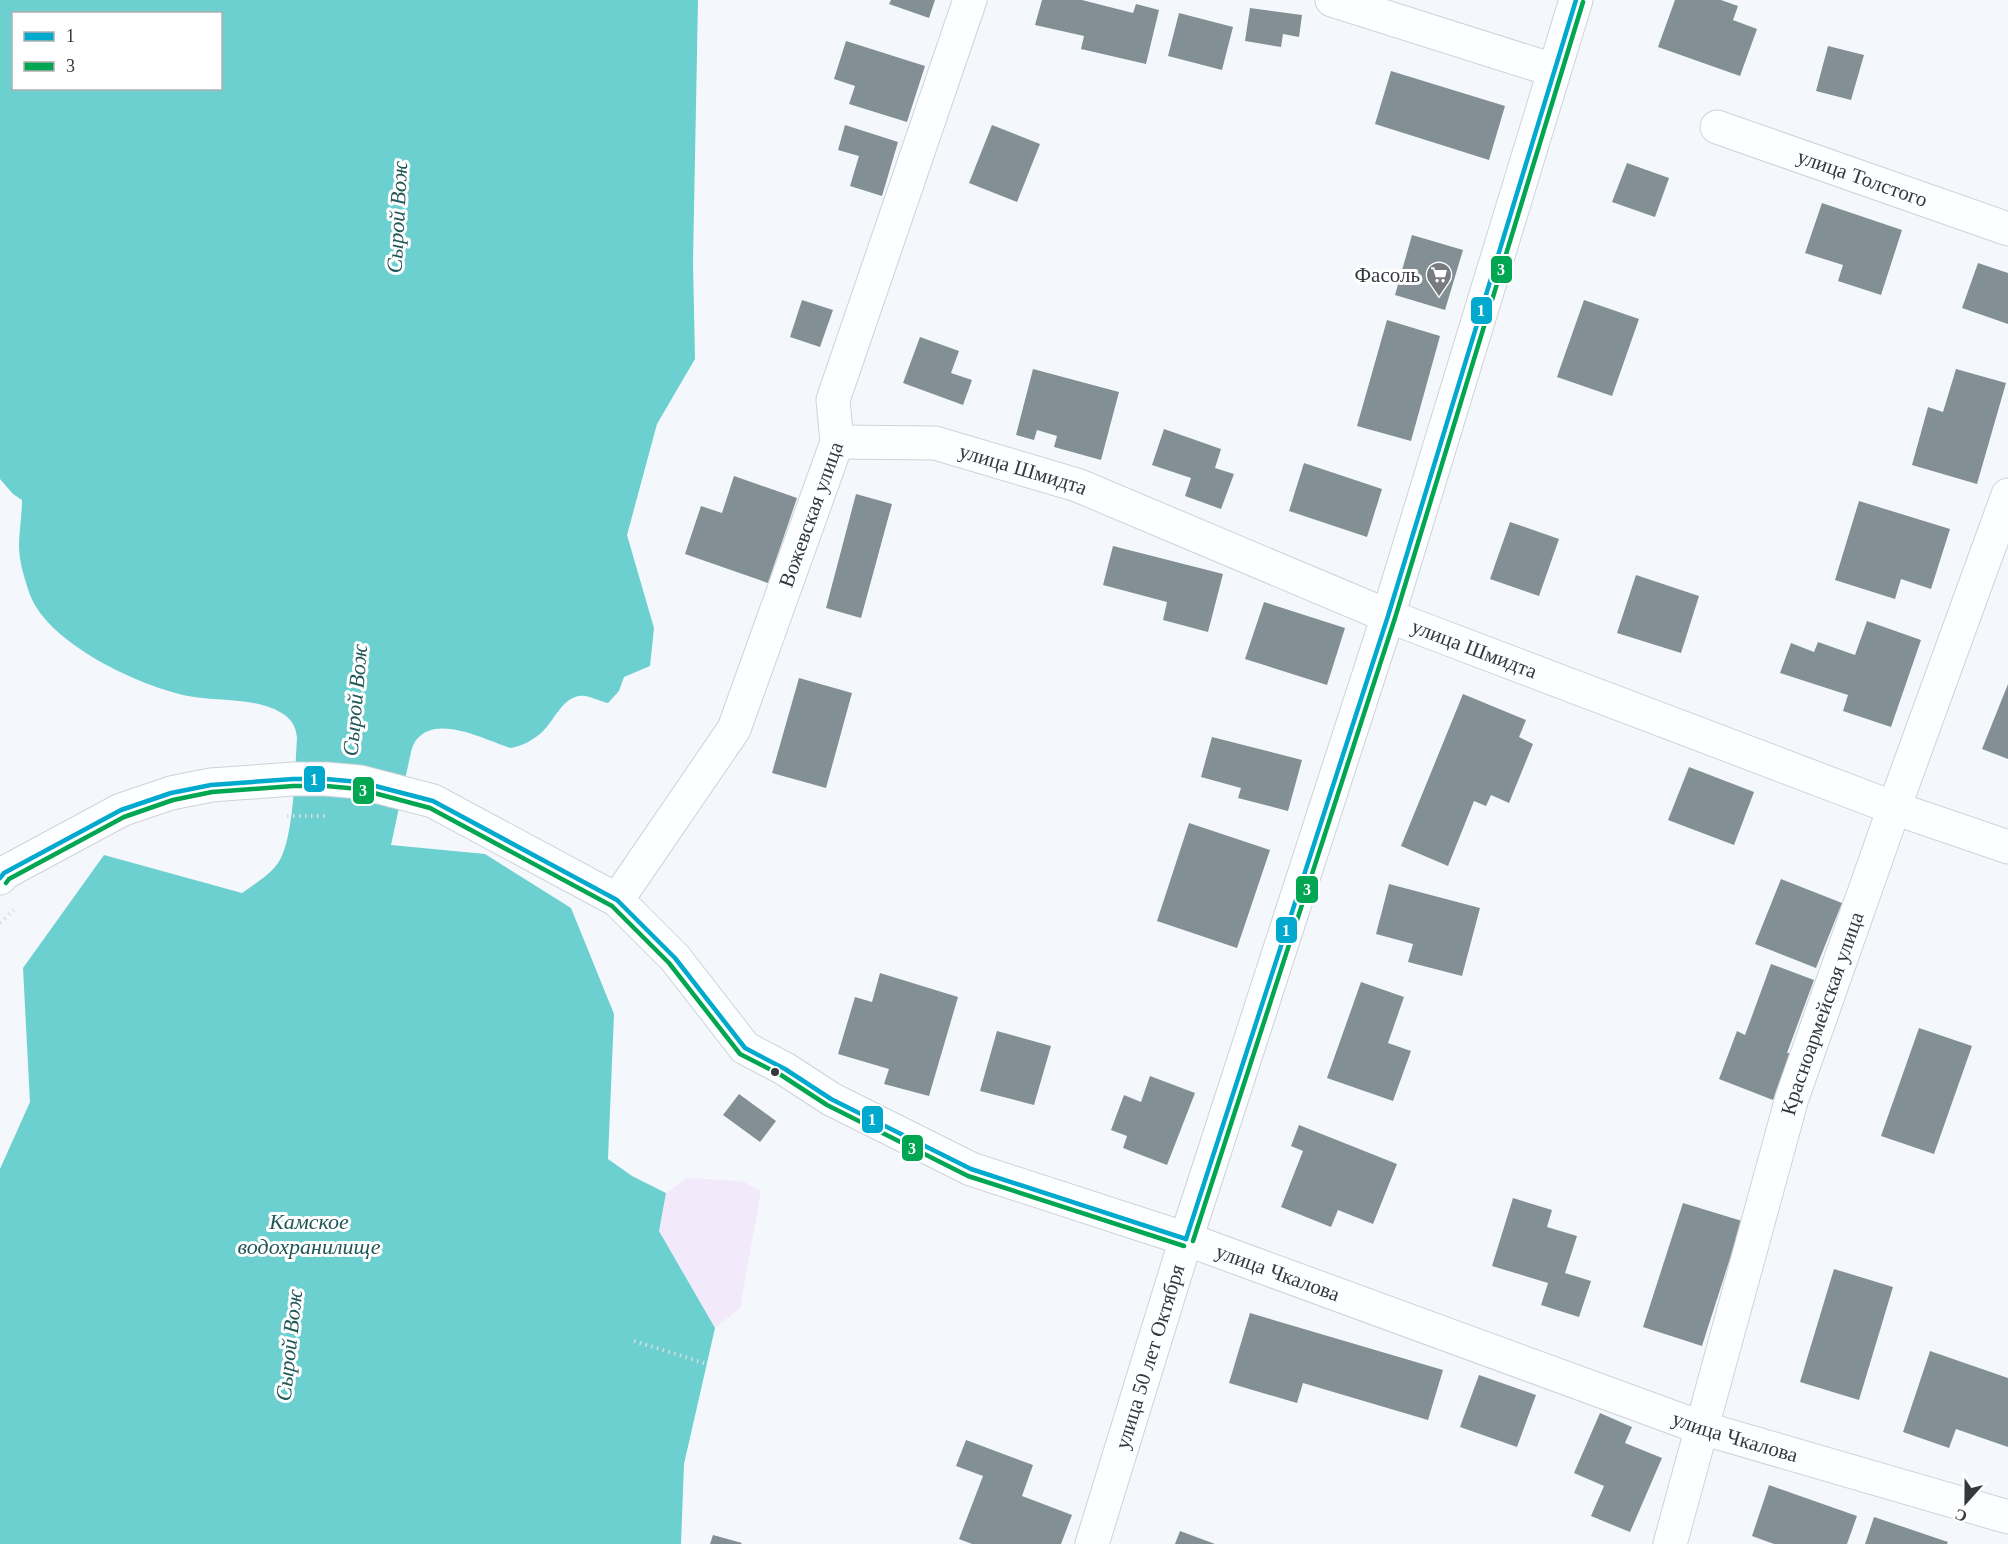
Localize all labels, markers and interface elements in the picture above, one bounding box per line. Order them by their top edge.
legend [12,12,222,90]
text: 1 [66,26,75,46]
text: 3 [66,56,75,76]
street label: улица Толстого [1794,144,1931,212]
water label: Сырой Вож [382,160,412,274]
line badge: 3 [1490,255,1513,284]
supermarket icon: Фасоль [1424,260,1454,298]
text: 3 [1497,261,1505,278]
place label: Фасоль [1354,263,1420,287]
line badge: 1 [1470,296,1493,325]
text: 1 [1477,302,1485,319]
street label: Вожевская улица [774,438,848,591]
street label: улица Шмидта [956,439,1092,500]
street label: улица Шмидта [1408,614,1541,684]
water label: Сырой Вож [338,642,372,757]
line badge: 1 [303,765,326,793]
text: 1 [310,771,318,788]
line badge: 3 [352,776,375,805]
text: 3 [359,782,367,799]
line badge: 3 [1295,875,1319,904]
text: 3 [1303,881,1311,898]
street label: Красноармейская улица [1776,908,1869,1118]
line badge: 1 [1275,916,1298,944]
text: 1 [1282,922,1290,939]
unlabelled marker [769,1066,781,1078]
line badge: 1 [861,1105,884,1134]
text: 1 [868,1111,876,1128]
line badge: 3 [901,1134,924,1162]
text: 3 [908,1140,916,1157]
water label: Камское водохранилище [238,1209,381,1259]
street label: улица Чкалова [1213,1239,1344,1307]
street label: улица 50 лет Октября [1110,1261,1190,1452]
water label: Сырой Вож [271,1287,307,1402]
street label: улица Чкалова [1669,1406,1801,1467]
north arrow [1936,1472,1996,1532]
text: С [1952,1506,1969,1526]

